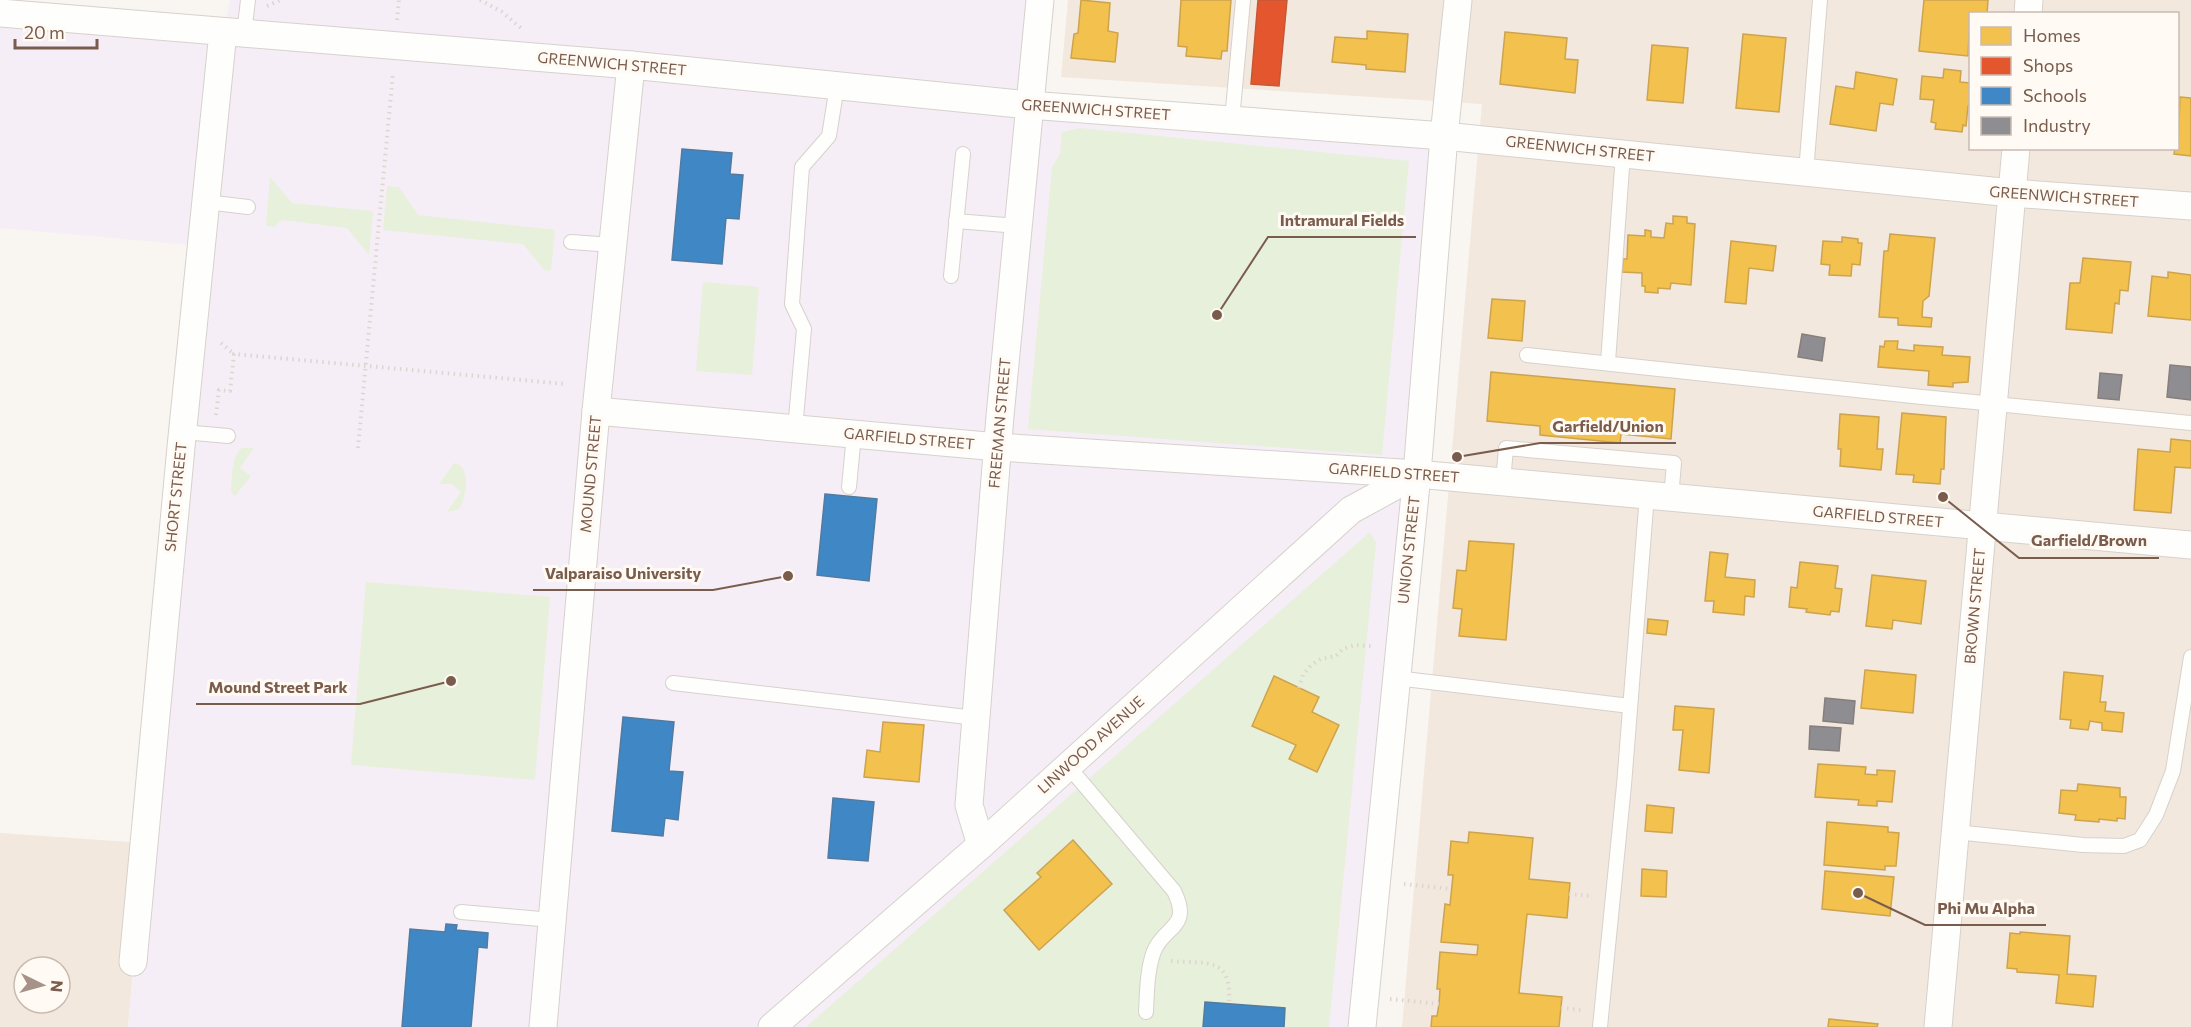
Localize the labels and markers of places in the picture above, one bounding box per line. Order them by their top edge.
callout: Intramural Fields [1268,203,1416,237]
callout: Garfield/Union [1540,409,1676,443]
callout: Garfield/Brown [2019,524,2159,558]
callout: Valparaiso University [533,556,713,590]
callout: Mound Street Park [196,670,360,704]
callout: Phi Mu Alpha [1925,891,2046,925]

